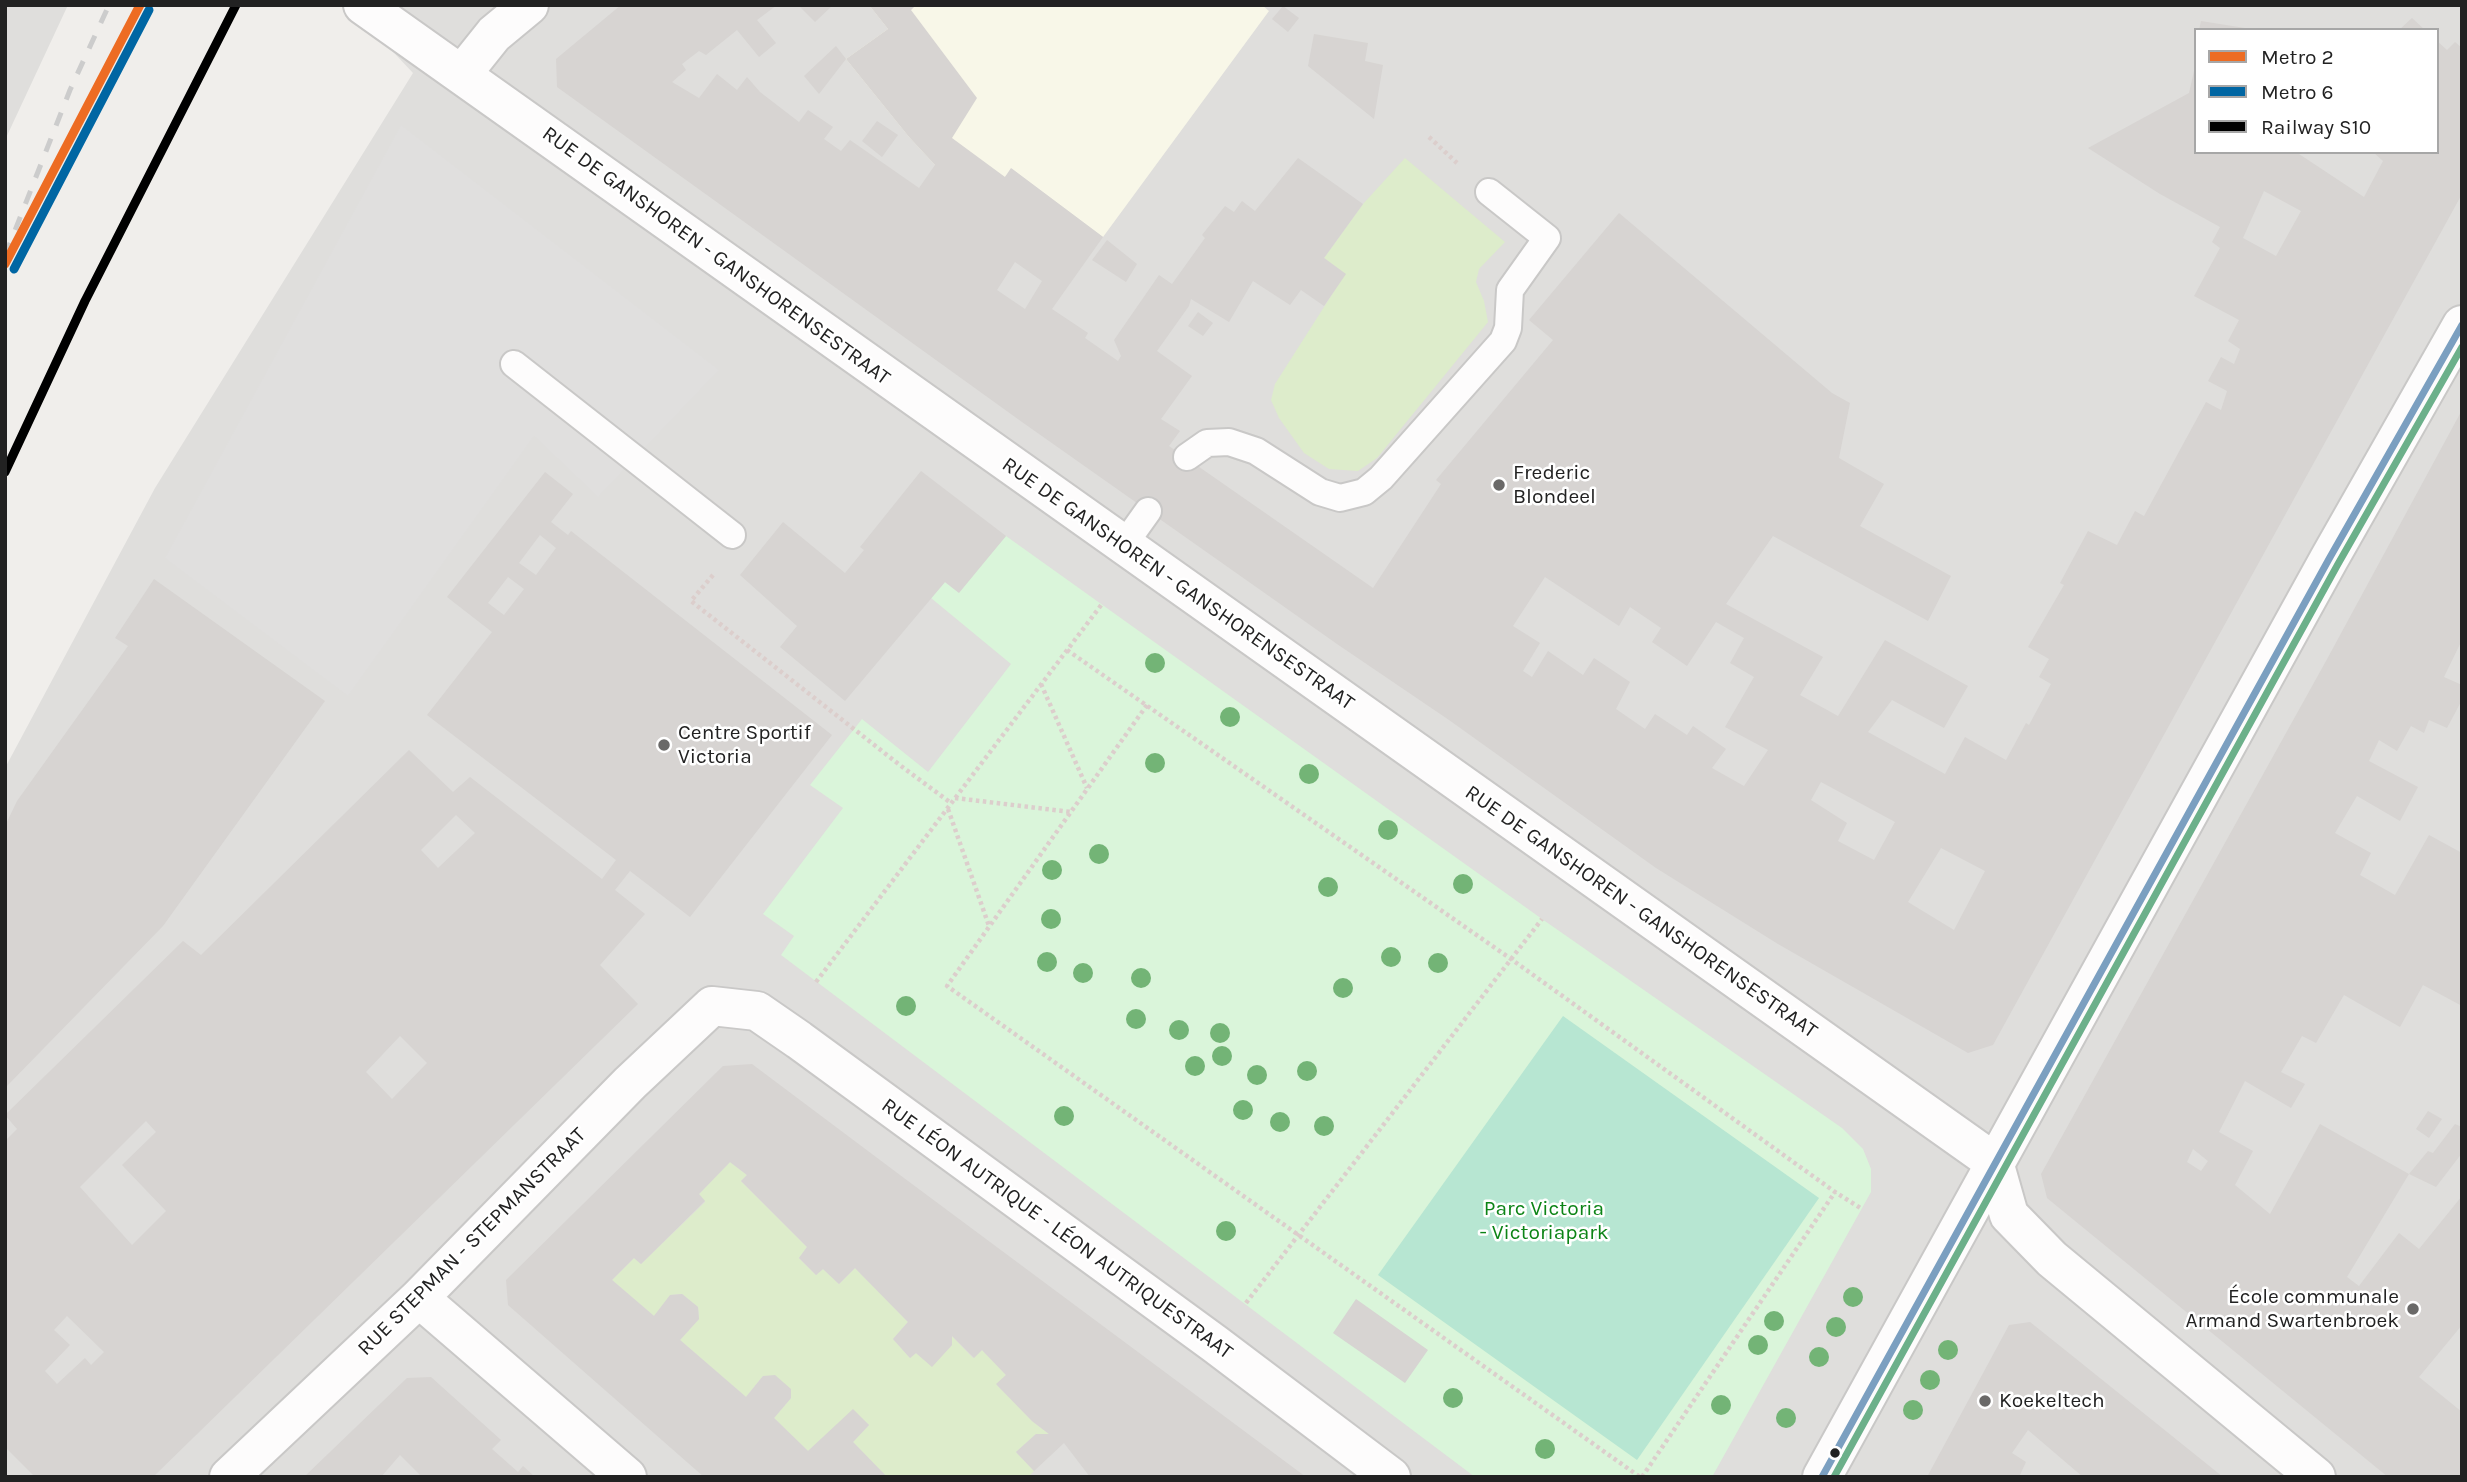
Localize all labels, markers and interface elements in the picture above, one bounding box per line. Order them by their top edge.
legend [2194,28,2439,154]
text: Metro 2 [2261,45,2334,69]
text: Metro 6 [2261,80,2334,104]
text: Railway S10 [2261,115,2371,139]
street label: RUE DE GANSHOREN - GANSHORENSESTRAAT [537,121,895,391]
street label: RUE DE GANSHOREN - GANSHORENSESTRAAT [997,452,1359,716]
place label: Frederic Blondeel [1513,460,1596,510]
marker: Frederic Blondeel [1491,477,1507,493]
place label: Centre Sportif Victoria [678,720,811,770]
marker: Centre Sportif Victoria [656,737,672,753]
street label: RUE DE GANSHOREN - GANSHORENSESTRAAT [1460,780,1822,1044]
street label: RUE LÉON AUTRIQUE - LÉON AUTRIQUESTRAAT [876,1093,1238,1365]
street label: RUE STEPMAN - STEPMANSTRAAT [353,1123,591,1361]
park label: Parc Victoria - Victoriapark [1479,1196,1609,1246]
place label: École communale Armand Swartenbroek [2185,1284,2399,1334]
marker: École communale Armand Swartenbroek [2405,1301,2421,1317]
place label: Koekeltech [1999,1388,2105,1414]
marker: Koekeltech [1977,1393,1993,1409]
unlabelled marker [1828,1446,1842,1460]

